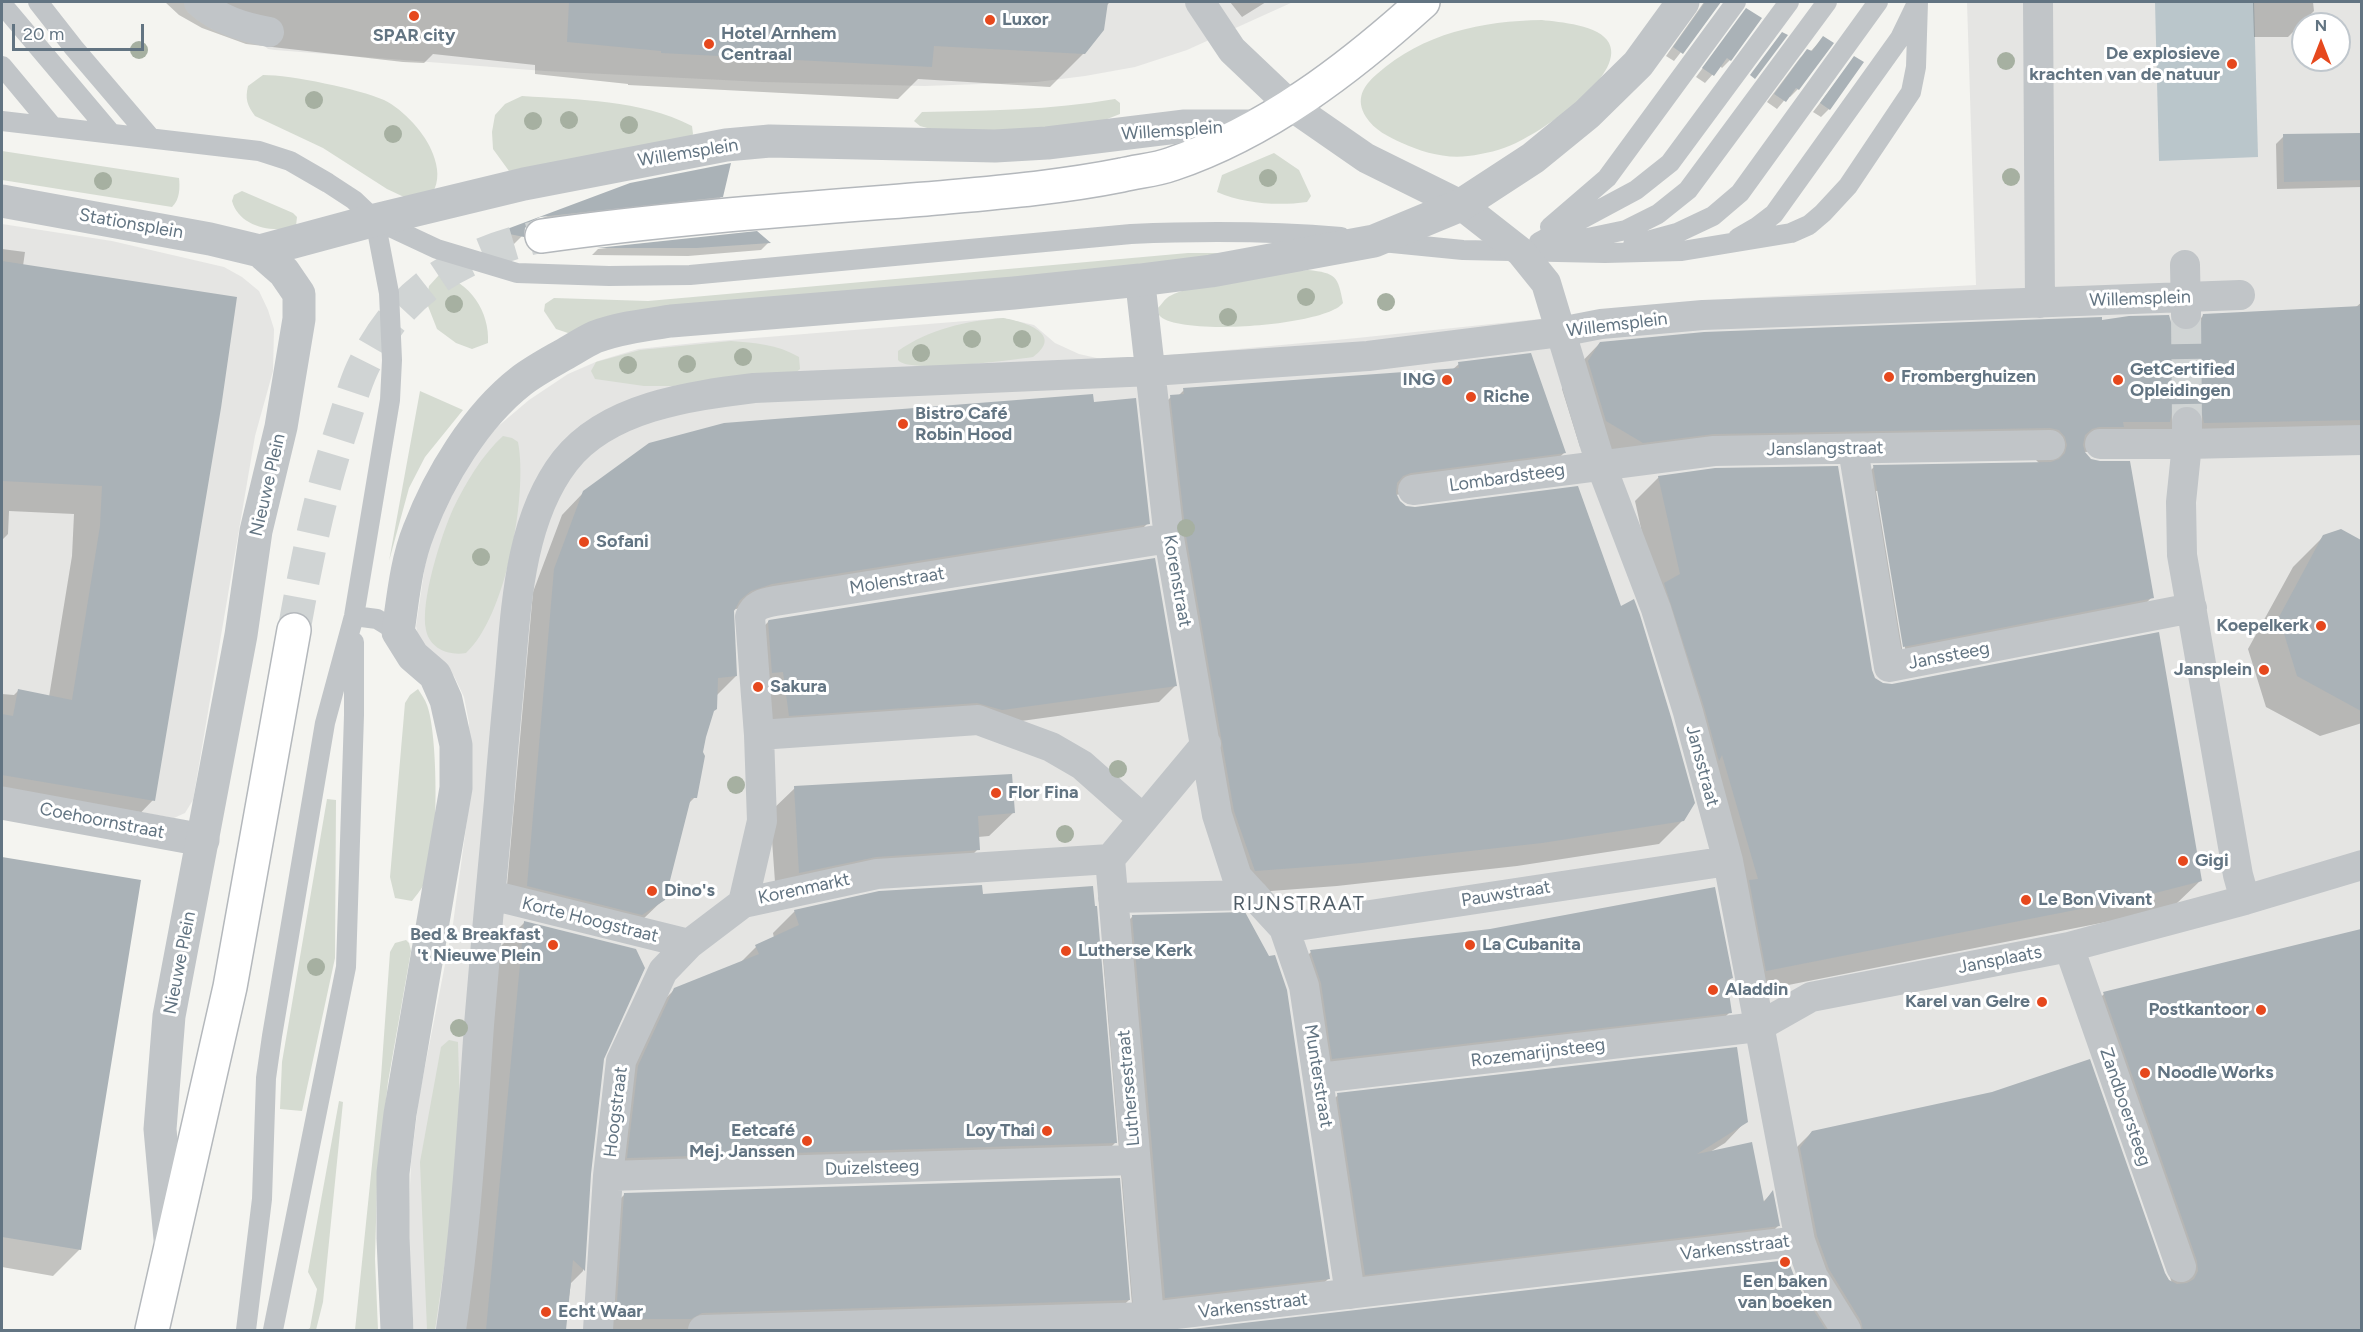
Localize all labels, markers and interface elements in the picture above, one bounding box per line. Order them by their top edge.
marker: SPAR city [407,9,421,23]
place label: Luxor [1002,9,1048,31]
scale bar [15,12,147,50]
north arrow [2291,12,2351,72]
marker: Luxor [983,13,997,27]
text: N [2315,16,2327,35]
text: 20 m [23,23,64,45]
place label: Hotel Arnhem Centraal [721,23,837,66]
place label: SPAR city [373,25,455,47]
marker: Hotel Arnhem Centraal [702,37,716,51]
place label: De explosieve krachten van de natuur [2029,43,2220,86]
marker: De explosieve krachten van de natuur [2225,57,2239,71]
street label: Willemsplein [1121,117,1223,145]
street label: Willemsplein [636,134,740,172]
street label: Stationsplein [77,204,185,244]
street label: Willemsplein [2089,286,2191,312]
street label: Willemsplein [1565,308,1669,342]
place label: GetCertified Opleidingen [2130,359,2235,401]
place label: Fromberghuizen [1901,366,2036,388]
place label: ING [1403,369,1435,391]
marker: Fromberghuizen [1882,370,1896,384]
marker: ING [1440,373,1454,387]
marker: GetCertified Opleidingen [2111,373,2125,387]
place label: Riche [1483,386,1529,408]
marker: Riche [1464,390,1478,404]
place label: Bistro Café Robin Hood [915,403,1012,446]
marker: Bistro Café Robin Hood [896,417,910,431]
street label: Nieuwe Plein [246,432,290,538]
street label: Janslangstraat [1766,437,1884,461]
street label: Lombardsteeg [1448,459,1566,497]
place label: Sofani [596,531,649,553]
street label: Korenstraat [1158,533,1196,629]
marker: Sofani [577,535,591,549]
street label: Molenstraat [848,563,946,599]
place label: Koepelkerk [2216,615,2309,637]
marker: Koepelkerk [2314,619,2328,633]
street label: Janssteeg [1907,638,1991,674]
place label: Jansplein [2174,659,2252,681]
marker: Jansplein [2257,663,2271,677]
place label: Sakura [770,676,827,698]
marker: Sakura [751,680,765,694]
street label: Jansstraat [1681,723,1723,809]
place label: Flor Fina [1008,782,1078,804]
marker: Flor Fina [989,786,1003,800]
street label: Coehoornstraat [38,798,166,844]
place label: Gigi [2195,850,2229,872]
marker: Gigi [2176,854,2190,868]
street label: Korenmarkt [756,869,852,909]
street label: Pauwstraat [1460,876,1552,912]
place label: Dino's [664,880,715,902]
marker: Dino's [645,884,659,898]
place label: Le Bon Vivant [2038,889,2152,911]
district label: RIJNSTRAAT [1233,892,1365,916]
street label: Korte Hoogstraat [520,893,660,947]
marker: Le Bon Vivant [2019,893,2033,907]
street label: Nieuwe Plein [159,910,201,1016]
place label: Bed & Breakfast 't Nieuwe Plein [410,924,541,966]
place label: La Cubanita [1482,934,1581,956]
marker: Bed & Breakfast 't Nieuwe Plein [546,938,560,952]
marker: La Cubanita [1463,938,1477,952]
place label: Lutherse Kerk [1078,940,1193,962]
street label: Jansplaats [1956,941,2044,979]
marker: Lutherse Kerk [1059,944,1073,958]
place label: Aladdin [1725,979,1788,1001]
marker: Aladdin [1706,983,1720,997]
place label: Karel van Gelre [1905,991,2030,1013]
marker: Karel van Gelre [2035,995,2049,1009]
place label: Postkantoor [2148,999,2249,1021]
marker: Postkantoor [2254,1003,2268,1017]
street label: Munterstraat [1299,1023,1337,1129]
street label: Luthersestraat [1113,1029,1145,1147]
street label: Rozemarijnsteeg [1469,1034,1607,1072]
street label: Zandboersteeg [2095,1045,2155,1169]
place label: Noodle Works [2157,1062,2274,1084]
street label: Hoogstraat [600,1065,632,1159]
marker: Noodle Works [2138,1066,2152,1080]
place label: Eetcafé Mej. Janssen [689,1120,795,1162]
place label: Loy Thai [966,1120,1035,1142]
marker: Loy Thai [1040,1124,1054,1138]
marker: Eetcafé Mej. Janssen [800,1134,814,1148]
street label: Duizelsteeg [824,1156,920,1180]
street label: Varkensstraat [1679,1231,1791,1265]
marker: Een baken van boeken [1778,1255,1792,1269]
place label: Een baken van boeken [1738,1271,1832,1314]
street label: Varkensstraat [1197,1289,1309,1323]
place label: Echt Waar [558,1301,643,1323]
marker: Echt Waar [539,1305,553,1319]

